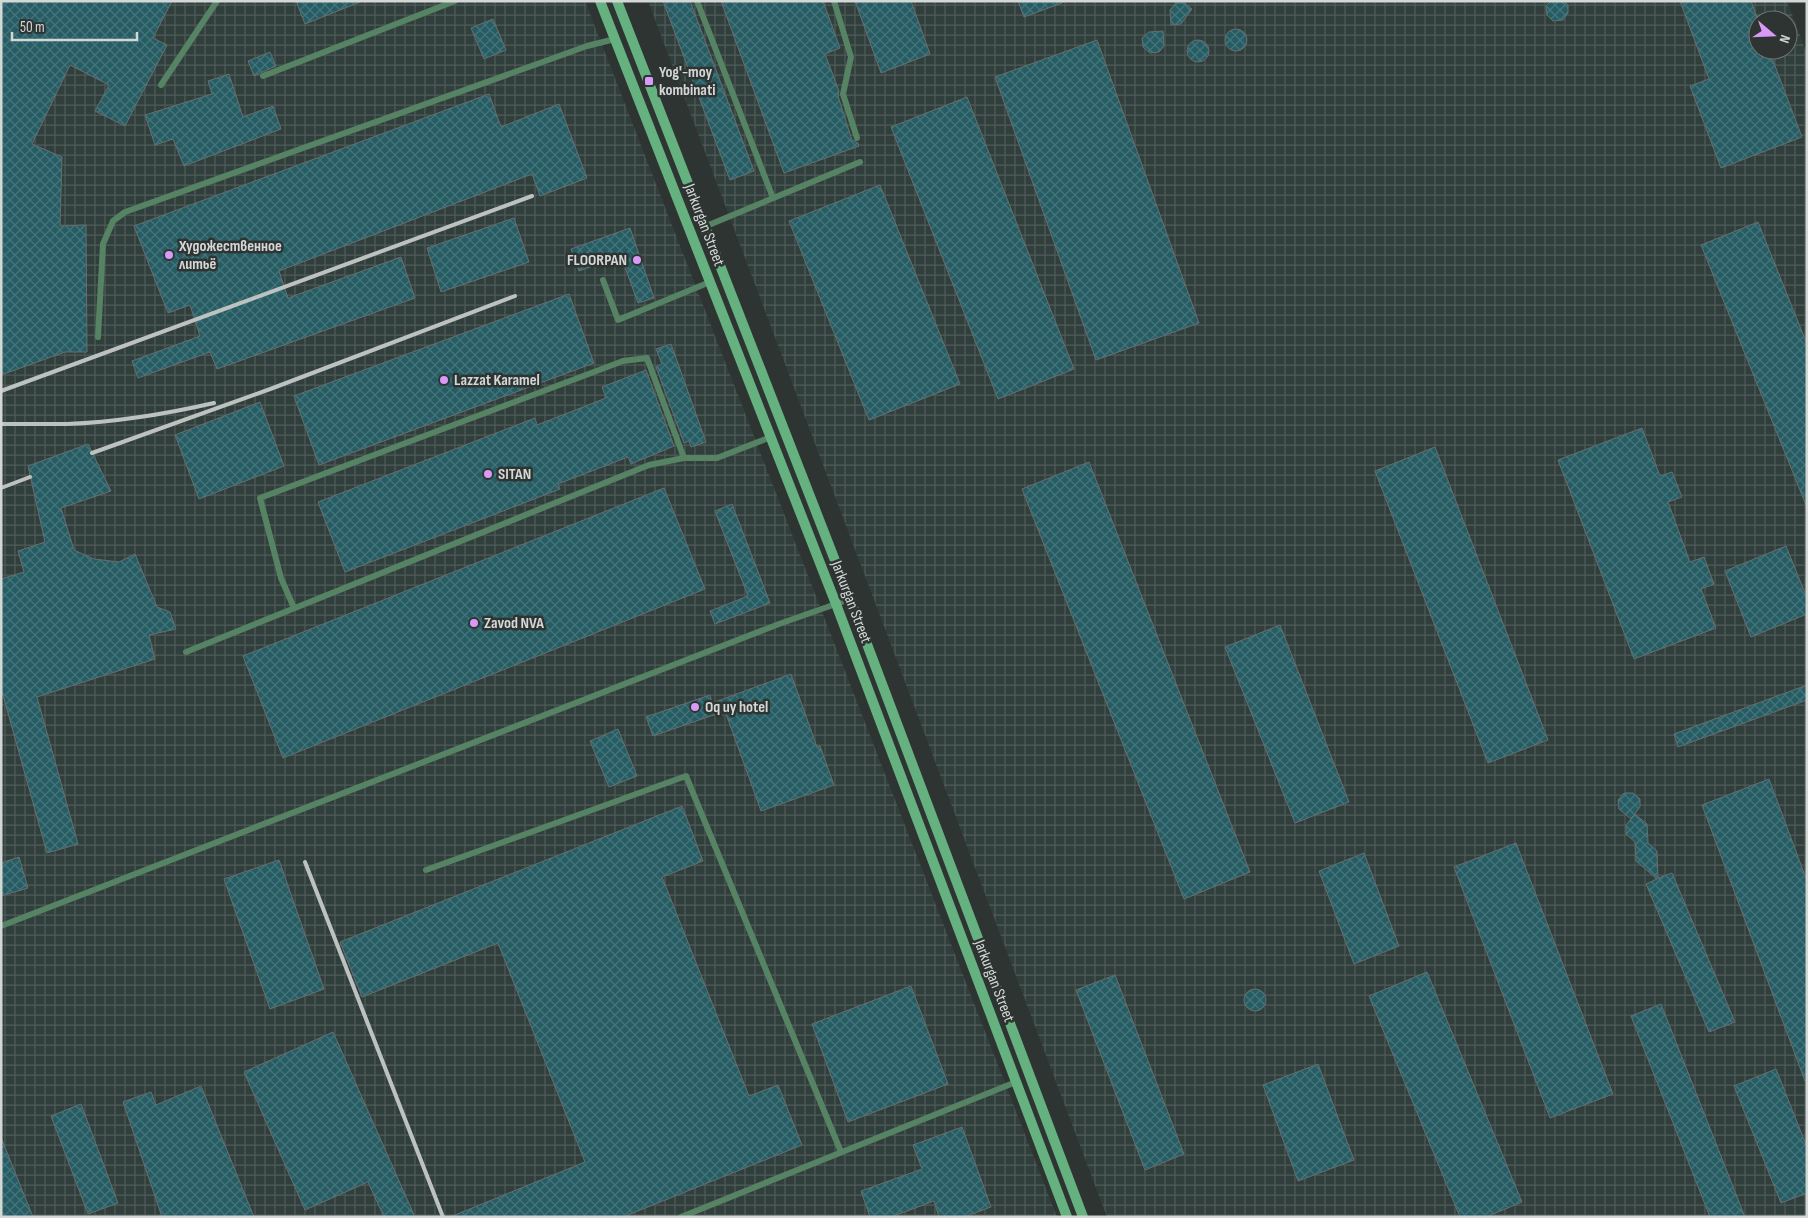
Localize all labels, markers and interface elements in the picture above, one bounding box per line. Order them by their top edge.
scale bar [12,10,138,42]
north arrow [1748,10,1798,60]
text: 50 m [20,18,45,37]
text: N [1776,33,1794,45]
place label: Yog'-moy kombinati [659,63,715,100]
marker: Yog'-moy kombinati [643,75,655,87]
street label: Jarkurgan Street [679,180,728,269]
place label: Художественное литьё [178,237,282,274]
marker: Художественное литьё [163,249,175,261]
place label: FLOORPAN [567,251,627,270]
marker: FLOORPAN [631,254,643,266]
place label: Lazzat Karamel [454,371,540,390]
marker: Lazzat Karamel [438,374,450,386]
place label: SITAN [498,465,531,484]
marker: SITAN [482,468,494,480]
street label: Jarkurgan Street [826,557,875,646]
place label: Zavod NVA [484,614,544,633]
marker: Zavod NVA [468,617,480,629]
place label: Oq uy hotel [705,698,768,717]
marker: Oq uy hotel [689,701,701,713]
street label: Jarkurgan Street [969,936,1018,1025]

